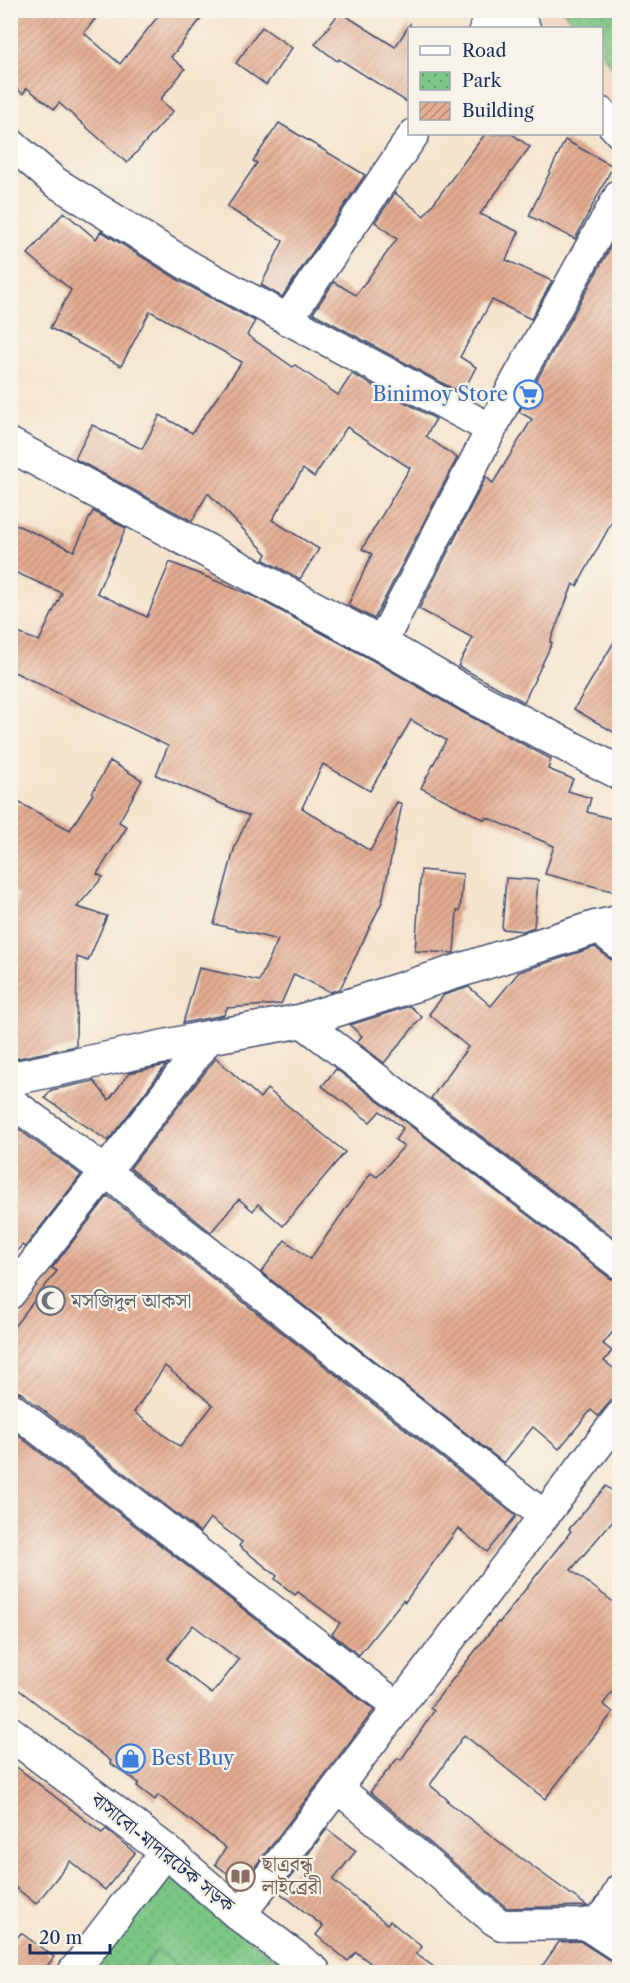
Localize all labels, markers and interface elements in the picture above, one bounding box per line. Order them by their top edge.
legend [408,27,603,135]
text: Road [462,40,507,62]
text: Park [462,70,503,92]
text: Building [462,100,534,122]
supermarket icon: Binimoy Store [513,378,545,410]
place label: Binimoy Store [373,382,508,406]
mosque icon: মসজিদুল আকসা [34,1285,66,1317]
place label: মসজিদুল আকসা [70,1289,191,1313]
shop icon: Best Buy [114,1742,146,1774]
place label: Best Buy [151,1746,235,1770]
street label: বাসাবো-মাদারটেক সড়ক [86,1786,240,1918]
place label: ছাত্রবন্ধু লাইব্রেরী [261,1852,322,1899]
library icon: ছাত্রবন্ধু লাইব্রেরী [225,1860,257,1892]
scale bar [30,1917,110,1955]
text: 20 m [39,1927,83,1949]

